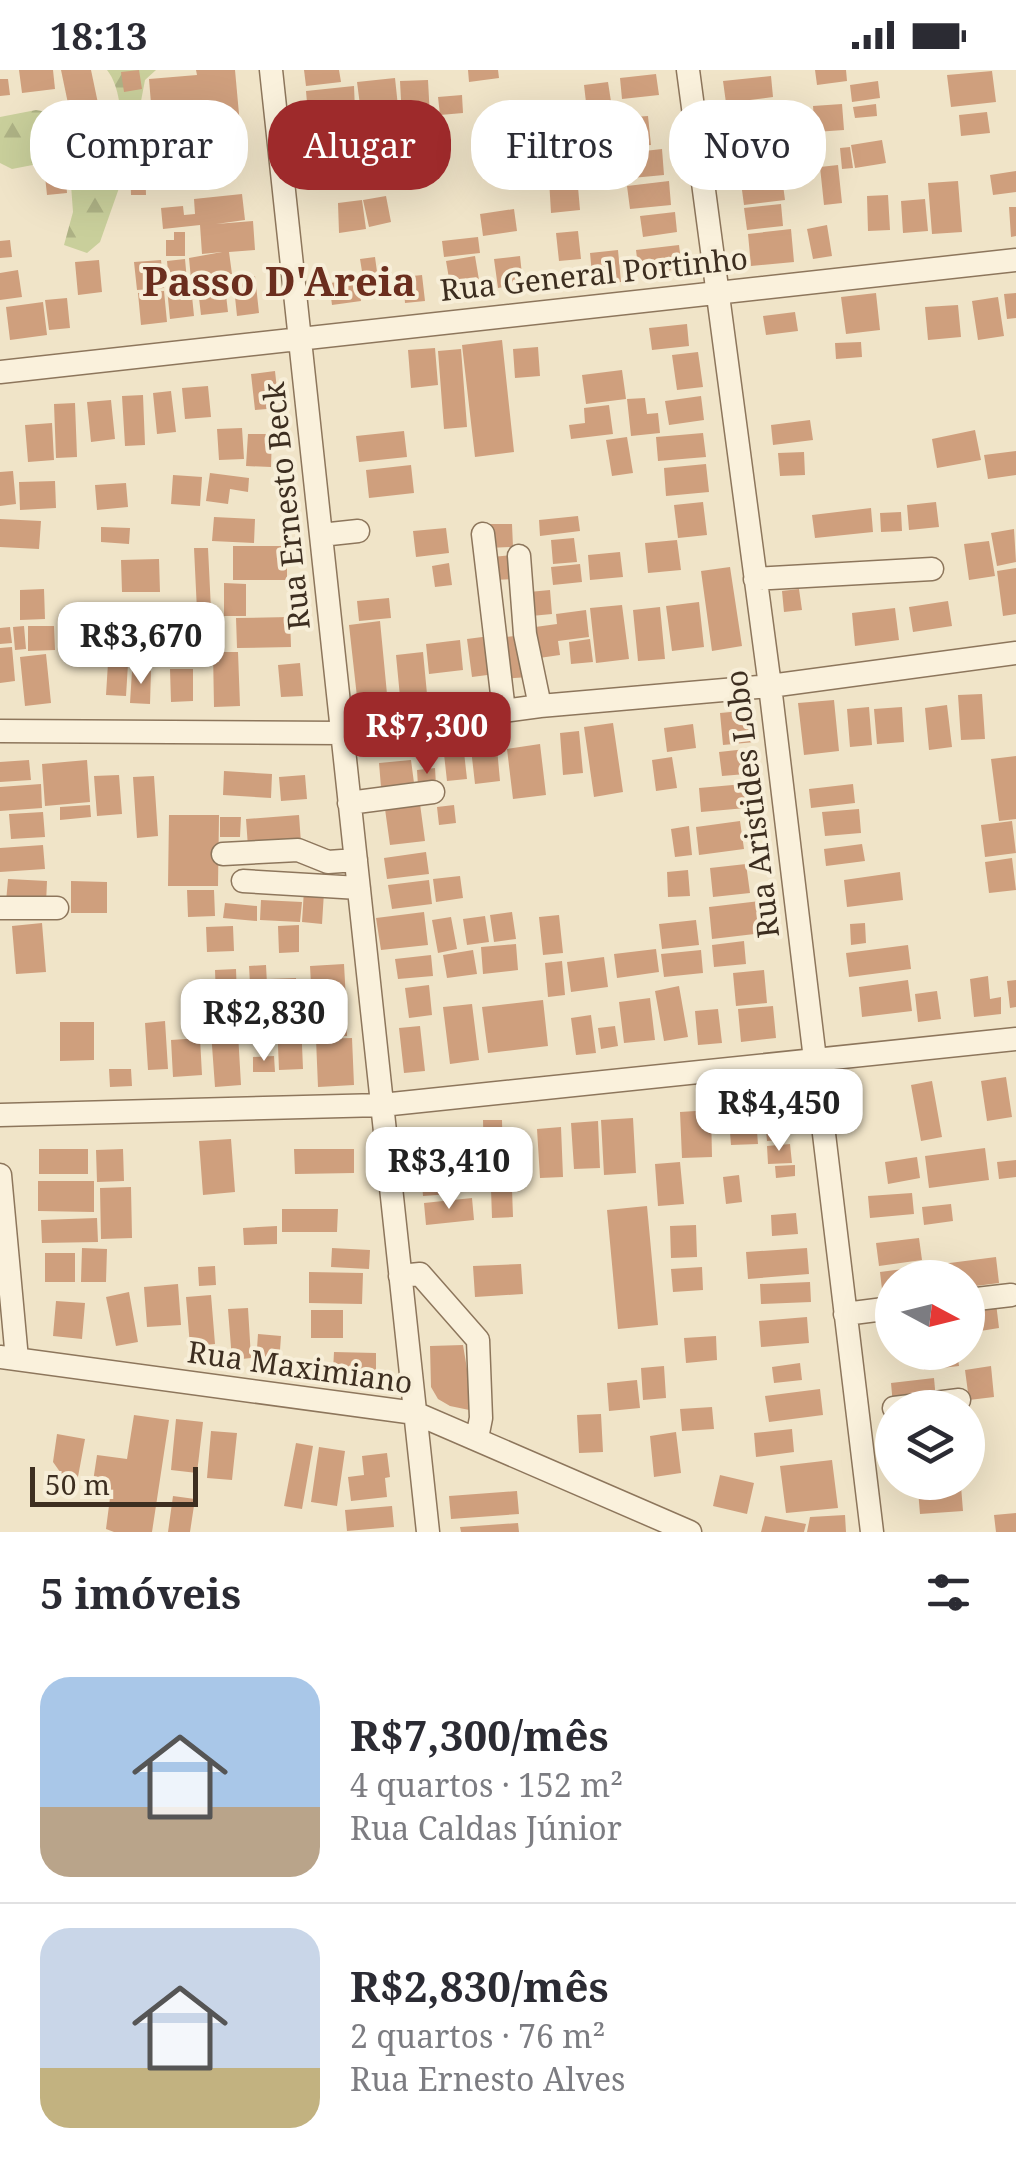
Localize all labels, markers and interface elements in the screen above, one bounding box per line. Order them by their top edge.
text: 18:13 [50,9,147,61]
chip: Comprar [30,100,248,190]
chip: Alugar [268,100,451,190]
chip: Filtros [471,100,649,190]
chip: Novo [669,100,826,190]
street label: Rua General Portinho [438,237,750,310]
district label: Passo D'Areia [142,253,416,308]
street label: Rua Ernesto Beck [252,380,319,632]
pin: R$3,670 [49,602,233,687]
text: R$3,670 [80,613,202,656]
street label: Rua Aristides Lobo [715,668,788,940]
pin: R$7,300 [335,692,519,777]
text: R$7,300 [366,703,488,746]
pin: R$2,830 [172,979,356,1064]
text: R$2,830 [203,990,325,1033]
pin: R$4,450 [687,1069,871,1154]
text: R$4,450 [718,1080,840,1123]
pin: R$3,410 [357,1127,541,1212]
text: R$3,410 [388,1138,510,1181]
north arrow [875,1260,985,1370]
map controls [875,1260,985,1500]
street label: Rua Maximiano [185,1330,415,1403]
button: layers [875,1390,985,1500]
scale bar [30,1462,198,1506]
text: 50 m [45,1465,110,1503]
text: 5 imóveis [40,1564,241,1621]
icon: filters [921,1565,976,1620]
text: R$7,300/mês [350,1706,609,1763]
icon: home [120,1717,240,1837]
text: 4 quartos · 152 m² [350,1763,623,1806]
text: Rua Caldas Júnior [350,1806,622,1849]
text: R$2,830/mês [350,1957,609,2014]
icon: home [120,1968,240,2088]
text: 2 quartos · 76 m² [350,2014,605,2057]
text: Rua Ernesto Alves [350,2057,625,2100]

